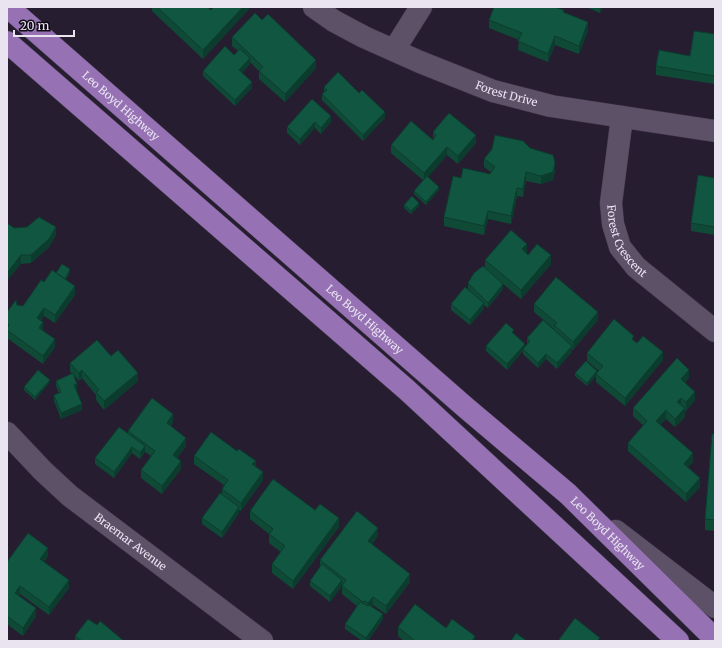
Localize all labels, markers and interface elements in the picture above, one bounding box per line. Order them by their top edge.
scale bar [14,12,74,38]
text: 20 m [20,18,49,33]
street label: Leo Boyd Highway [79,68,163,144]
street label: Forest Drive [473,78,539,109]
street label: Forest Crescent [604,204,650,281]
street label: Leo Boyd Highway [323,281,407,357]
street label: Leo Boyd Highway [568,494,648,573]
street label: Braemar Avenue [92,510,170,574]

